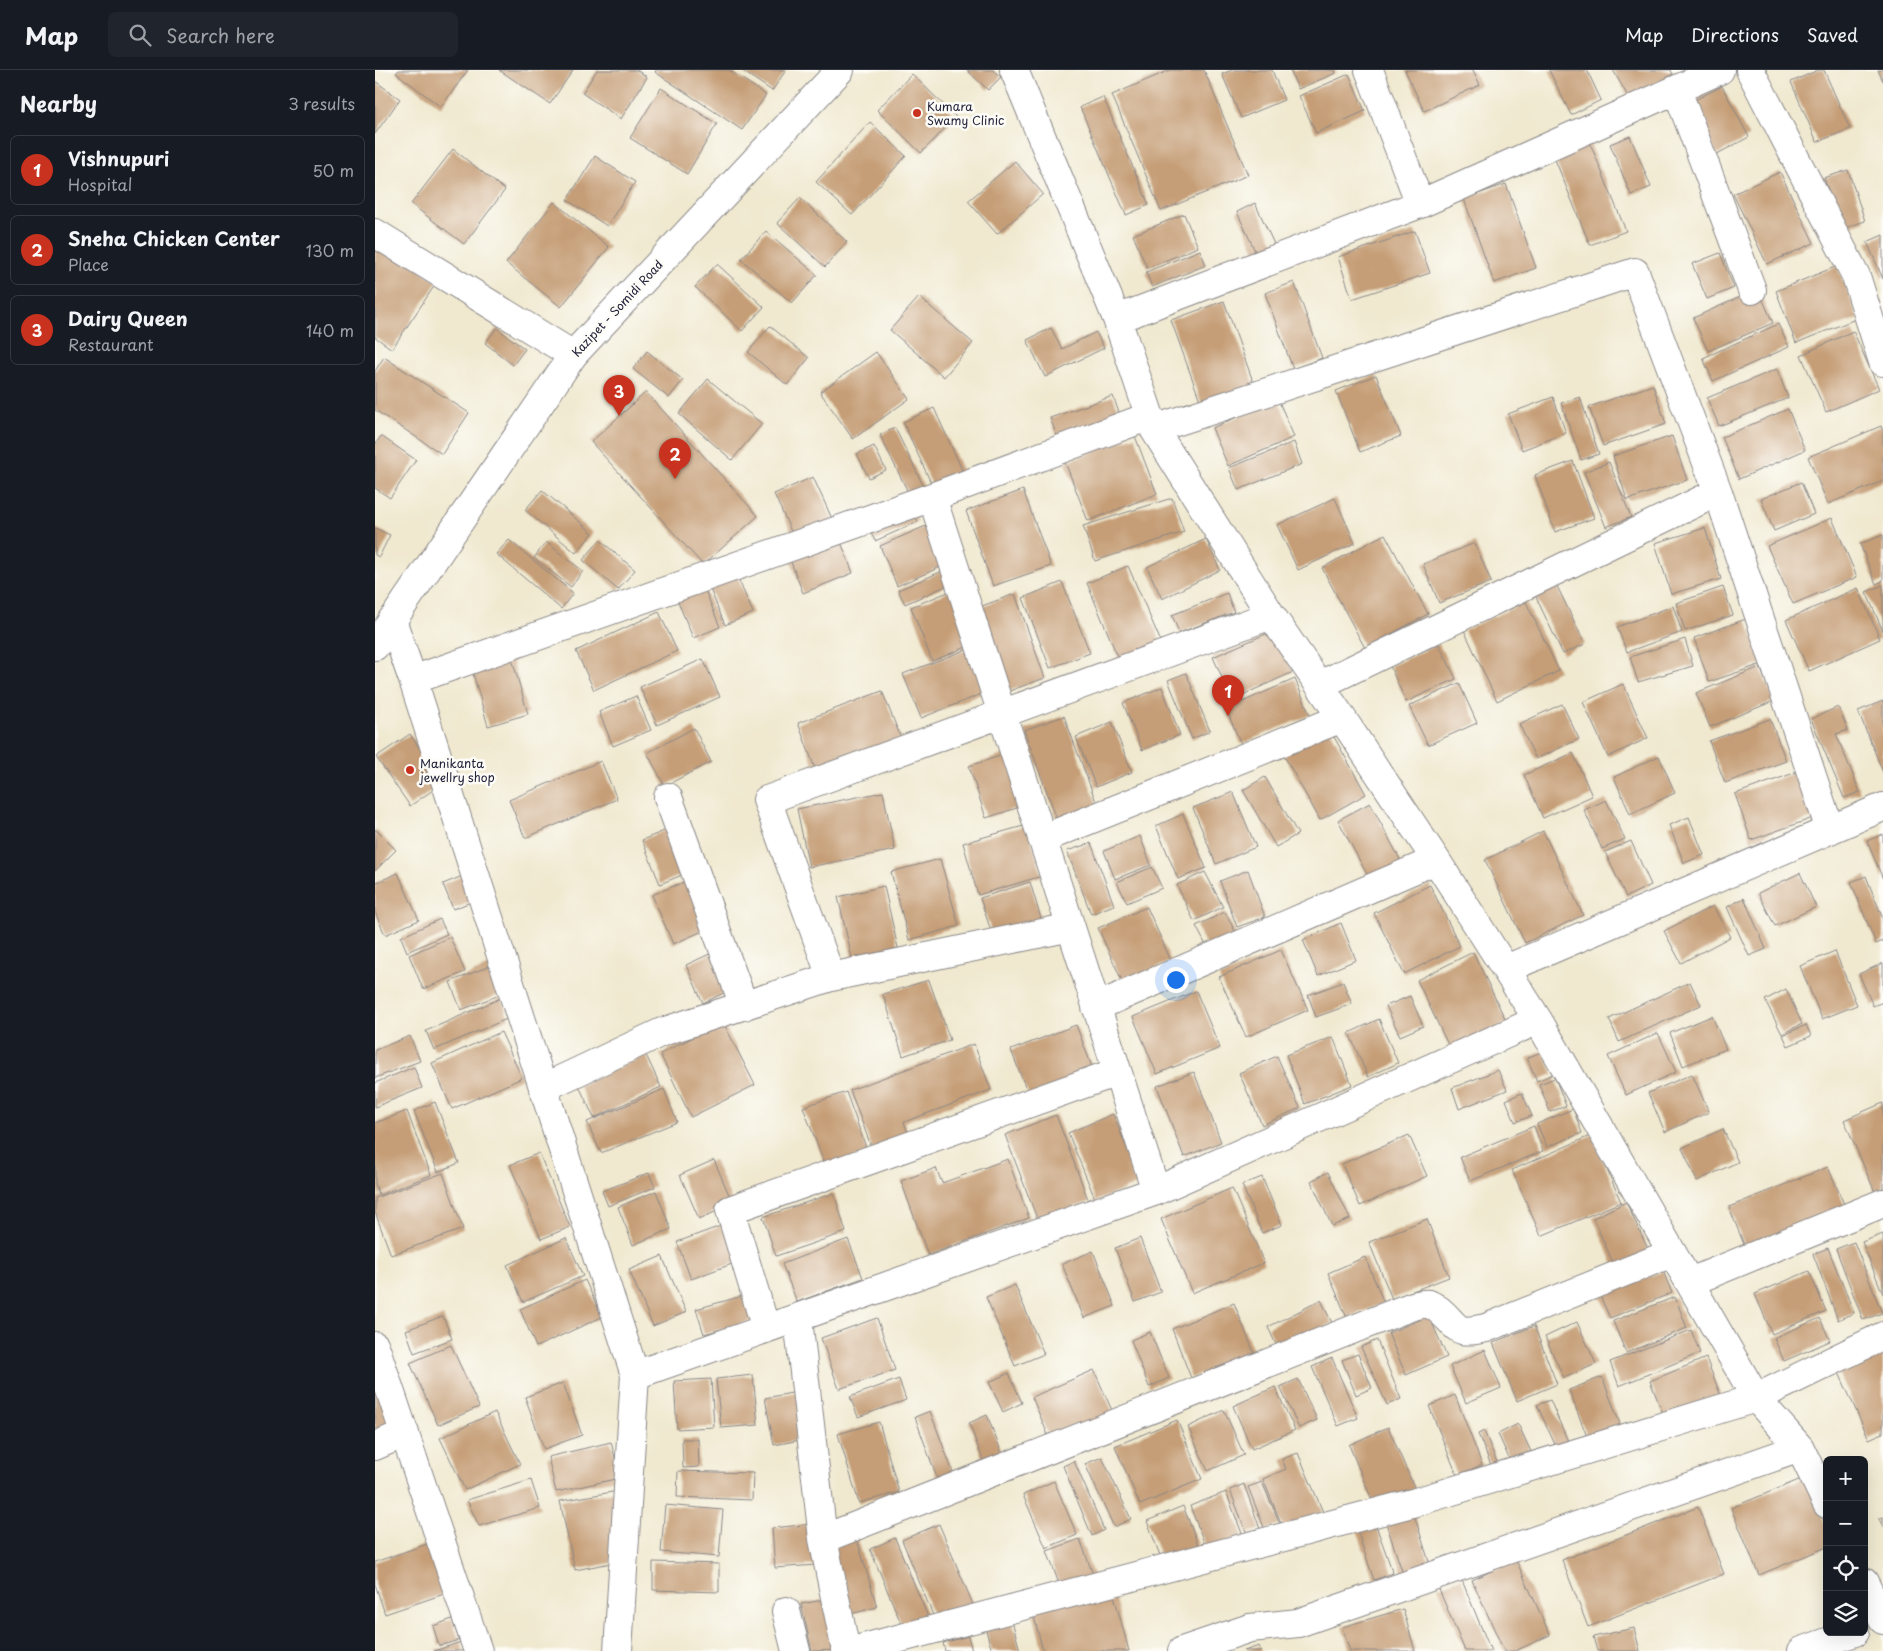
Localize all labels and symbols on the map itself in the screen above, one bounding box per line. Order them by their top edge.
place label: Kumara Swamy Clinic [927,97,1004,129]
marker: Kumara Swamy Clinic [911,107,923,119]
street label: Kazipet - Somidi Road [567,256,667,360]
pin: 3 [603,375,635,416]
pin: 2 [659,438,691,479]
pin: 1 [1212,675,1244,716]
place label: Manikanta jewellry shop [419,754,495,786]
marker: Manikanta jewellry shop [404,764,416,776]
your location [1163,967,1189,993]

